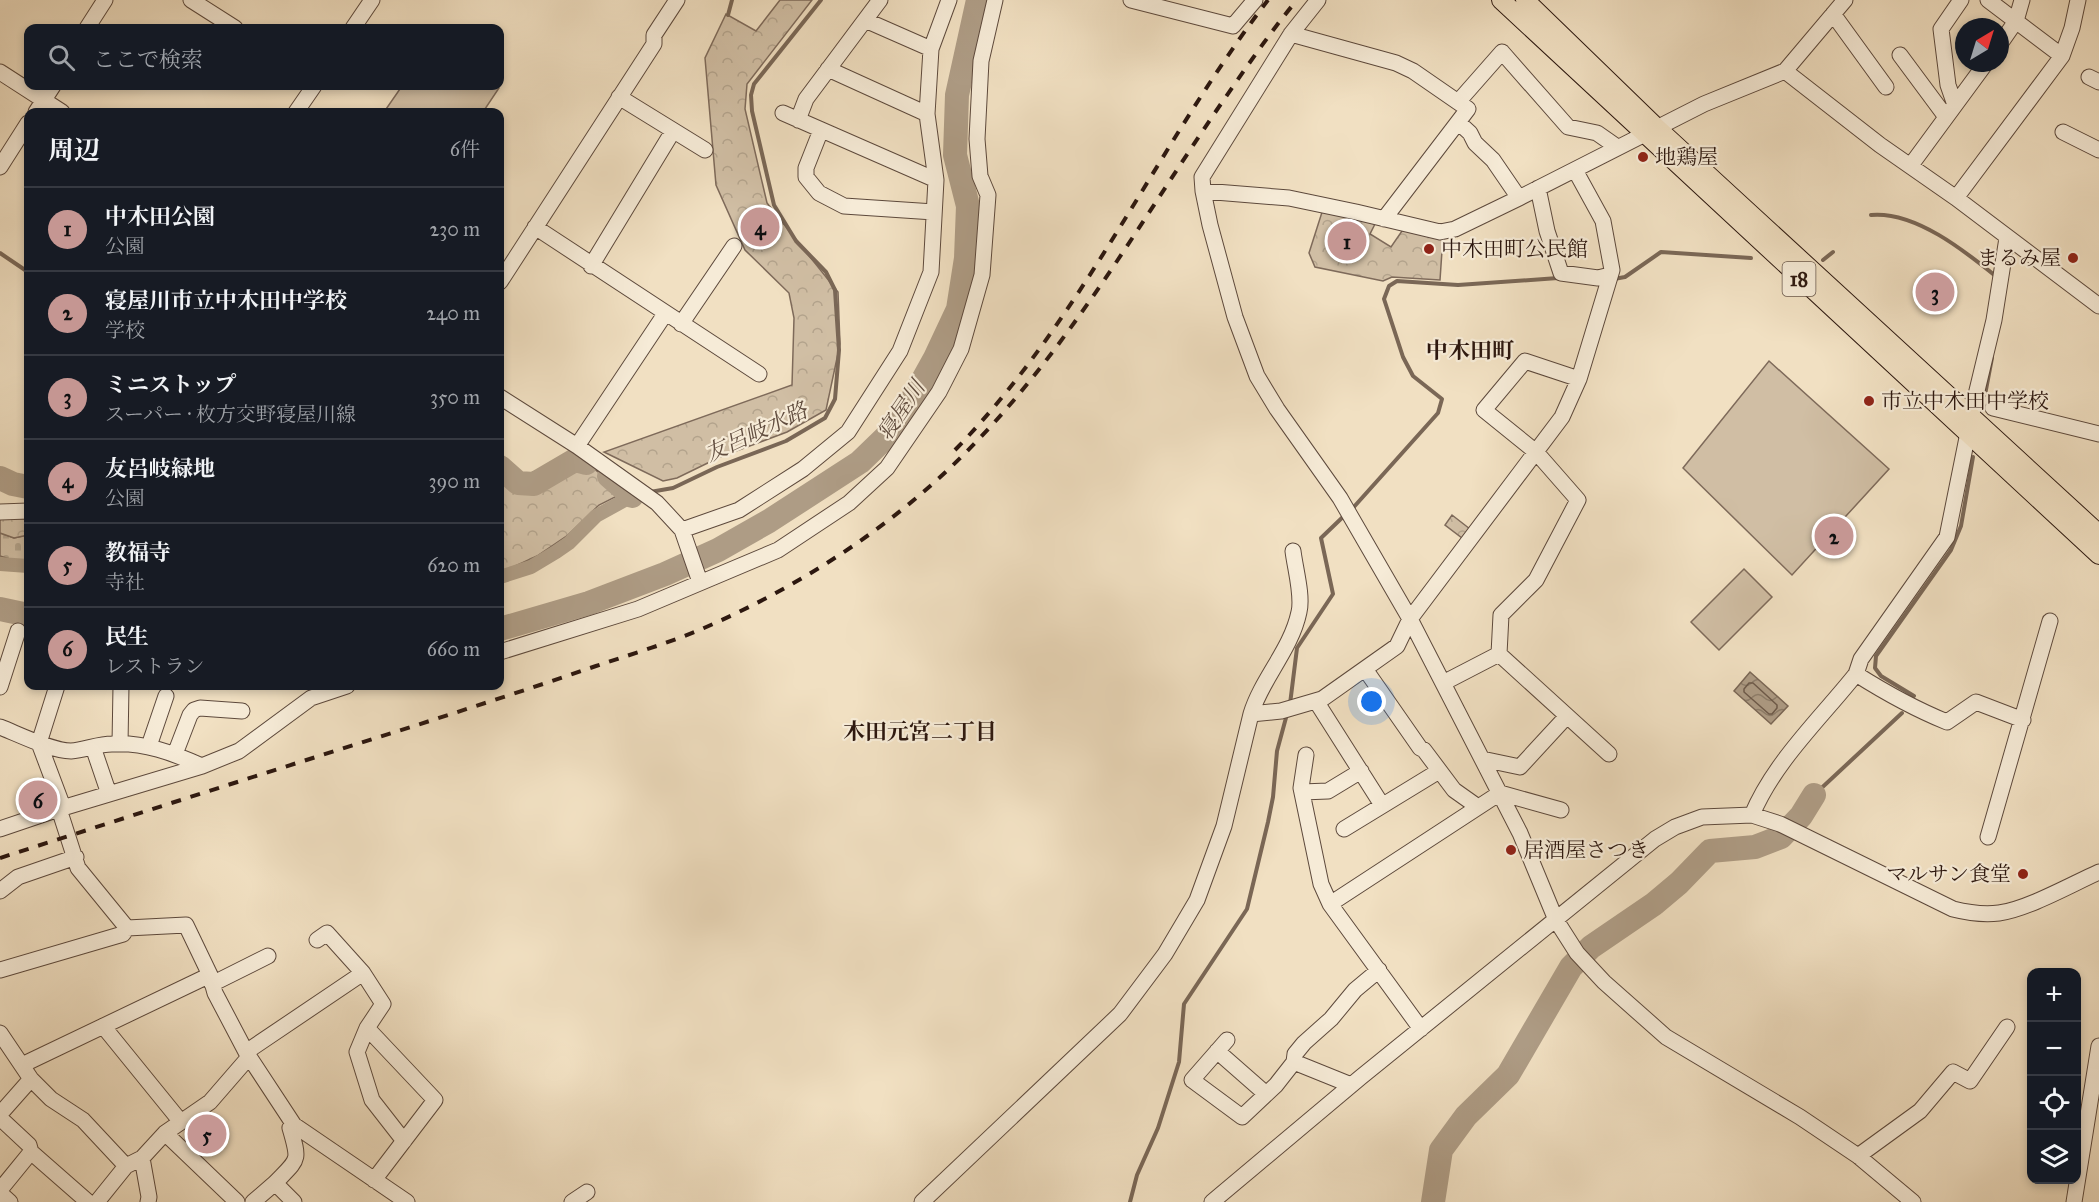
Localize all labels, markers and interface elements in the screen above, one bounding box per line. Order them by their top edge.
north arrow [1955,18,2009,72]
search box [24,24,504,90]
icon: search [45,41,78,74]
text: ここで検索 [93,46,203,73]
text: 周辺 [48,134,100,166]
text: 6件 [450,137,480,161]
place label: 地鶏屋 [1655,144,1718,170]
marker: 地鶏屋 [1636,150,1650,164]
text: 中木田公園 [105,203,215,230]
pin: 4 [740,204,780,250]
text: 1 [64,217,71,241]
text: 230 m [429,217,480,241]
pin: 1 [1328,218,1366,264]
text: 公園 [105,234,145,258]
place label: 中木田町公民館 [1441,236,1588,262]
marker: 中木田町公民館 [1422,242,1436,256]
place label: まるみ屋 [1977,245,2061,271]
marker: まるみ屋 [2066,251,2080,265]
road number: 18 [1782,262,1816,296]
pin: 3 [1916,270,1954,314]
text: 寝屋川市立中木田中学校 [105,287,347,314]
text: 2 [63,301,72,325]
text: 240 m [426,301,480,325]
text: 学校 [105,318,145,342]
district label: 中木田町 [1426,337,1514,364]
text: ミニストップ [105,371,236,398]
water label: 寝屋川 [871,373,932,445]
text: 3 [64,385,72,409]
text: 350 m [430,385,480,409]
place label: 市立中木田中学校 [1881,388,2049,414]
marker: 市立中木田中学校 [1862,394,1876,408]
water label: 友呂岐水路 [700,396,813,467]
text: スーパー · 枚方交野寝屋川線 [105,402,356,426]
text: 友呂岐緑地 [105,455,215,482]
text: 4 [62,469,73,493]
text: 390 m [429,469,480,493]
text: 公園 [105,486,145,510]
pin: 2 [1814,514,1854,558]
text: 教福寺 [105,539,171,566]
text: 5 [63,553,72,577]
text: 620 m [427,553,480,577]
text: 寺社 [105,570,145,594]
text: 民生 [105,623,149,650]
text: 6 [62,637,73,661]
text: 660 m [427,637,480,661]
text: レストラン [105,654,204,678]
your location [1357,687,1386,716]
district label: 木田元宮二丁目 [843,718,997,745]
pin: 6 [18,778,57,822]
place label: 居酒屋さつき [1523,837,1649,863]
marker: 居酒屋さつき [1504,843,1518,857]
place label: マルサン食堂 [1886,861,2011,887]
marker: マルサン食堂 [2016,867,2030,881]
map controls [2027,968,2081,1184]
button: + [2027,968,2081,1022]
button: − [2027,1022,2081,1076]
button: locate [2027,1076,2081,1130]
pin: 5 [188,1112,226,1156]
button: layers [2027,1130,2081,1184]

